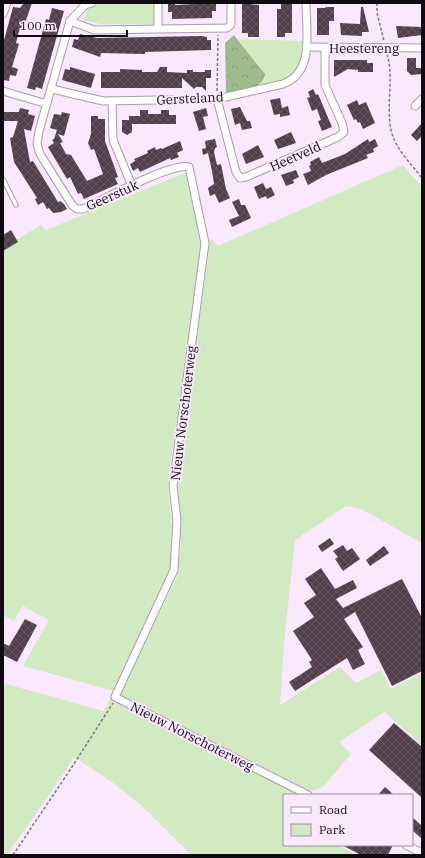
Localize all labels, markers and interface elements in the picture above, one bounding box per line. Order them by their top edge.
scale bar [14,12,127,38]
text: 100 m [20,18,56,33]
street label: Heestereng [329,40,399,57]
street label: Gersteland [156,88,224,109]
street label: Heetveld [267,138,324,175]
street label: Geerstuk [83,176,141,215]
street label: Nieuw Norschoterweg [167,345,200,481]
street label: Nieuw Norschoterweg [127,698,256,775]
legend [283,794,413,846]
text: Road [319,802,348,817]
text: Park [319,822,345,837]

